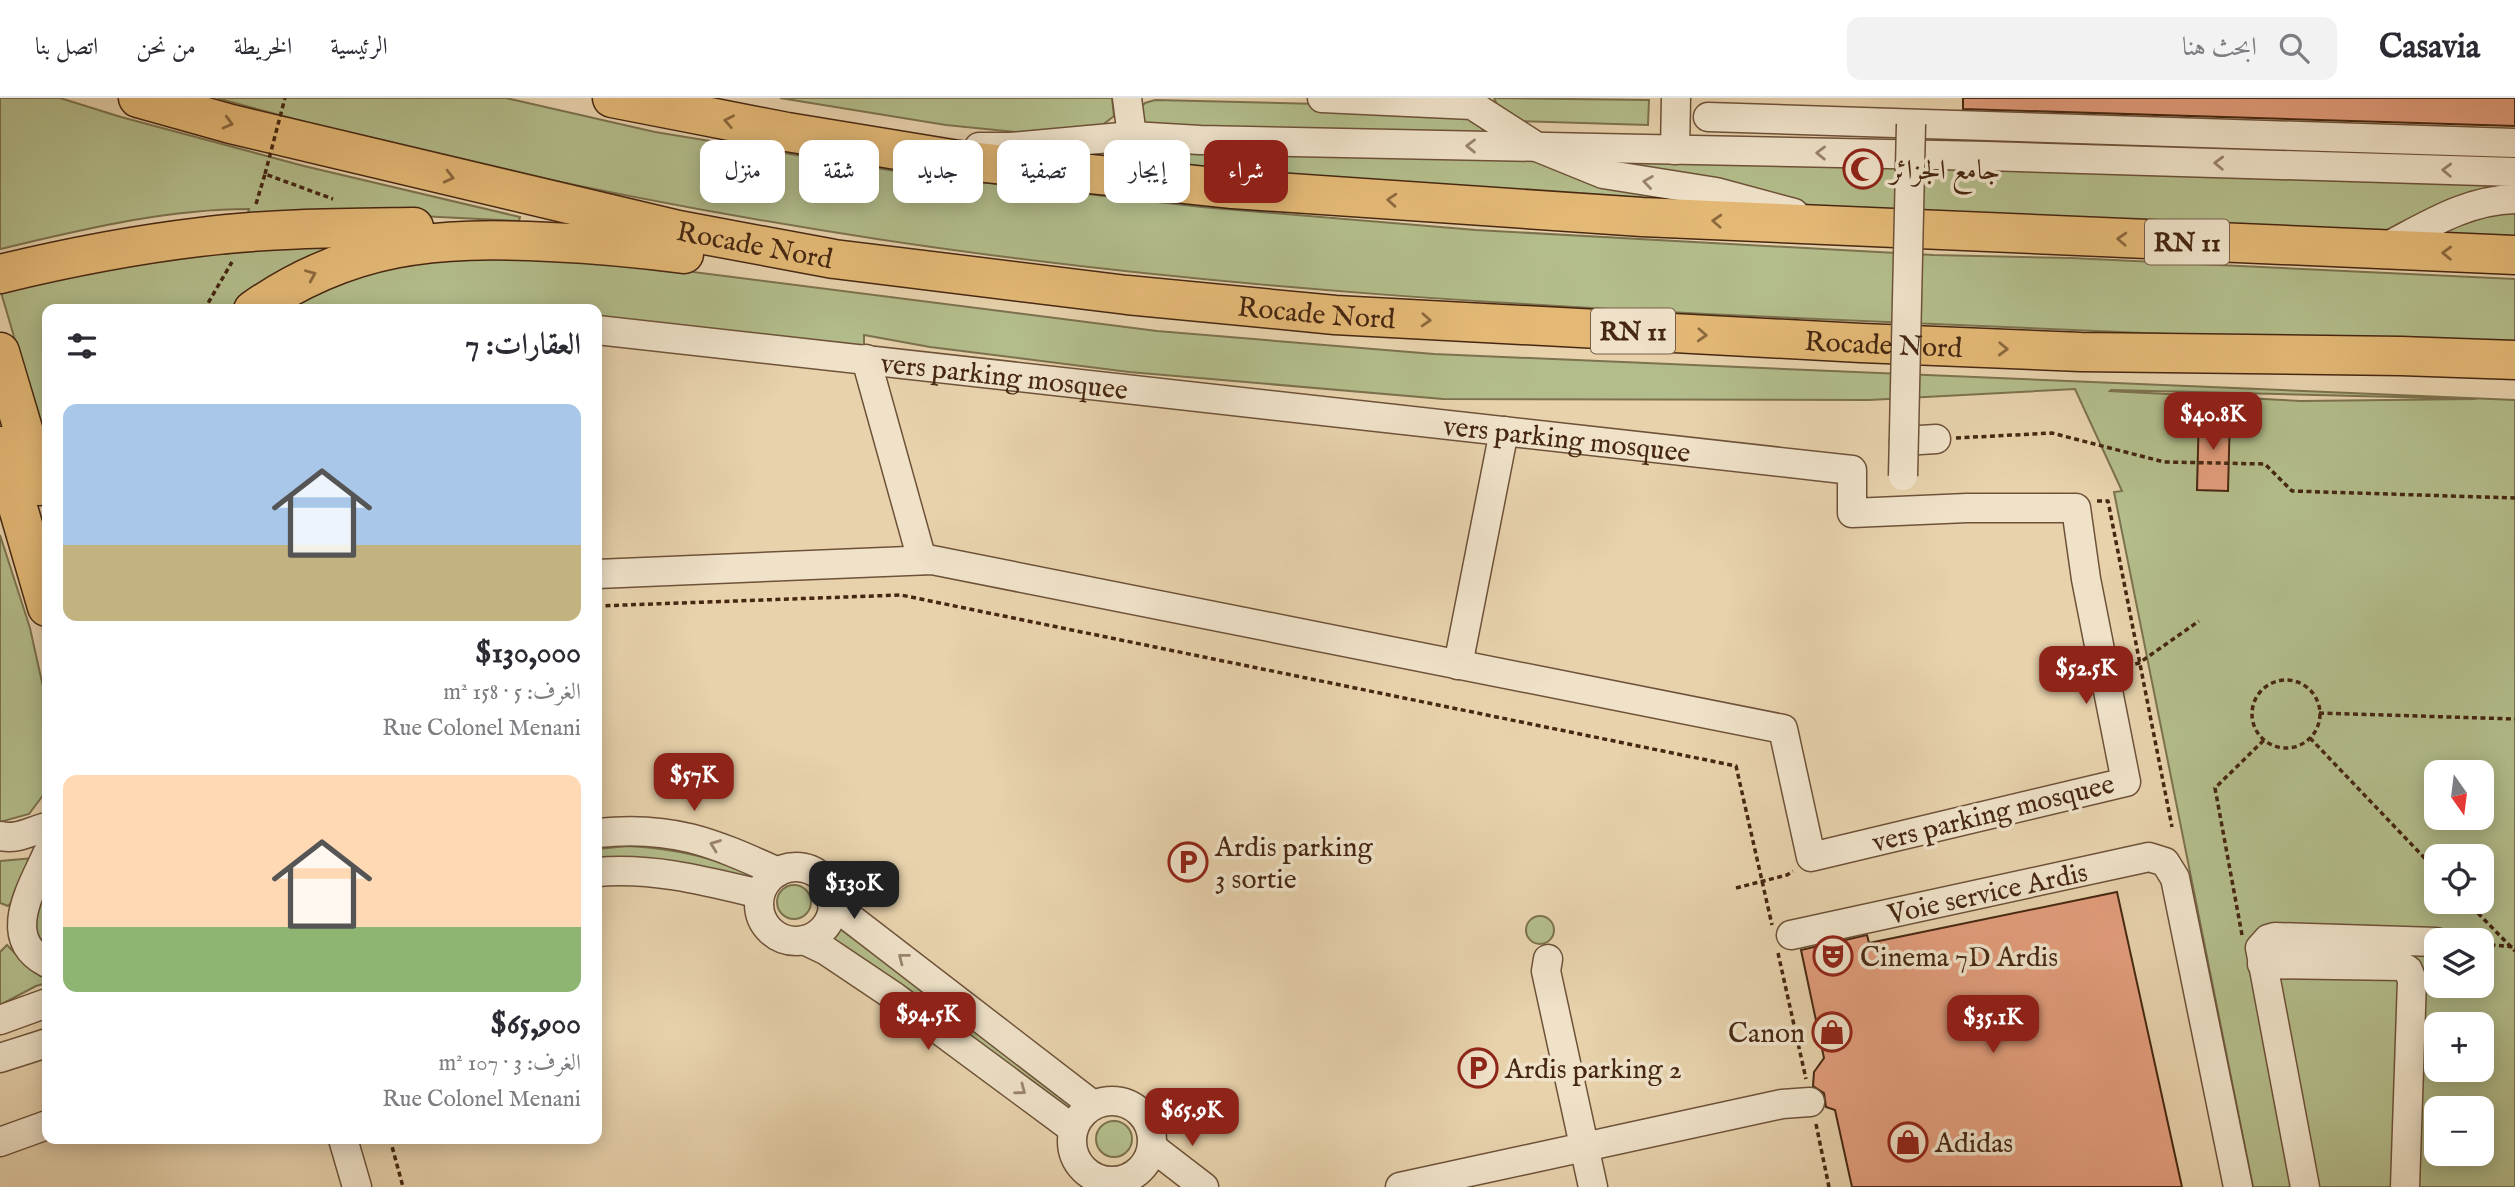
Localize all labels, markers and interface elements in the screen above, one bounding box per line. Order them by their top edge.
search box [1847,17,2337,80]
text: Casavia [2379,27,2480,69]
icon: search [2275,29,2313,67]
text: ابحث هنا [2182,31,2257,64]
text: اتصل بنا [35,32,98,63]
text: من نحن [136,32,196,63]
text: الخريطة [234,32,292,63]
text: الرئيسية [330,32,388,63]
one-way arrow [222,115,234,129]
one-way arrow [723,115,735,130]
one-way arrow [1465,138,1475,154]
chip: منزل [700,140,785,203]
chip: شقة [799,140,879,203]
chip: جديد [893,140,983,203]
chip: تصفية [997,140,1090,203]
chip: إيجار [1104,140,1190,203]
chip: شراء [1204,140,1288,203]
one-way arrow [1815,145,1825,161]
mosque icon: جامع الجزائر [1842,148,1884,190]
place label: جامع الجزائر [1887,154,2000,195]
one-way arrow [2214,155,2224,171]
one-way arrow [2441,162,2452,177]
one-way arrow [443,169,455,183]
one-way arrow [1643,175,1654,190]
one-way arrow [1386,193,1397,208]
one-way arrow [1711,214,1722,229]
street label: Rocade Nord [673,215,835,278]
road number: RN 11 [2145,220,2229,265]
one-way arrow [2116,232,2127,247]
one-way arrow [2441,245,2452,260]
one-way arrow [304,269,317,283]
street label: Rocade Nord [1236,291,1396,338]
road number: RN 11 [1591,308,1675,354]
one-way arrow [1421,312,1432,327]
street label: Rocade Nord [1803,325,1963,367]
icon: filters [63,327,101,365]
text: العقارات: 7 [465,327,581,365]
one-way arrow [1697,327,1708,342]
one-way arrow [1997,341,2008,356]
street label: vers parking mosquee [879,347,1130,409]
pin: $40.8K [2156,392,2270,452]
text: $40.8K [2180,400,2246,429]
street label: vers parking mosquee [1441,410,1692,472]
icon: home [259,450,385,576]
text: $130,000 [475,635,581,673]
pin: $52.5K [2029,646,2143,706]
text: $52.5K [2055,654,2117,683]
text: الغرف: 5 · 158 m² [443,678,581,707]
text: Rue Colonel Menani [382,714,581,743]
pin: $57K [653,754,735,813]
north arrow [2424,760,2494,830]
map controls [2424,760,2494,1166]
text: $57K [670,761,718,790]
street label: vers parking mosquee [1869,767,2118,861]
icon: home [259,821,385,947]
place label: Ardis parking 3 sortie [1214,831,1373,898]
one-way arrow [710,839,722,853]
parking icon: Ardis parking 3 sortie [1167,841,1209,883]
button: locate [2424,844,2494,914]
street label: Voie service Ardis [1884,856,2091,934]
pin: $130K [805,862,903,921]
text: $130K [825,869,883,898]
button: layers [2424,928,2494,998]
theatre icon: Cinema 7D Ardis [1812,935,1854,977]
place label: Cinema 7D Ardis [1860,941,2058,976]
one-way arrow [898,954,911,967]
pin: $94.5K [871,992,985,1052]
pin: $35.1K [1936,996,2050,1055]
text: $94.5K [896,1000,960,1029]
text: $35.1K [1963,1003,2023,1032]
text: $65,900 [490,1006,581,1044]
shop icon: Canon [1811,1011,1853,1053]
button: + [2424,1012,2494,1082]
place label: Canon [1728,1017,1805,1052]
parking icon: Ardis parking 2 [1457,1047,1499,1089]
text: الغرف: 3 · 107 m² [439,1049,581,1078]
place label: Ardis parking 2 [1504,1053,1682,1088]
one-way arrow [1013,1082,1026,1094]
text: Rue Colonel Menani [382,1085,581,1114]
pin: $65.9K [1135,1088,1249,1148]
text: $65.9K [1161,1096,1223,1125]
button: − [2424,1096,2494,1166]
shop icon: Adidas [1887,1121,1929,1163]
place label: Adidas [1934,1127,2013,1162]

